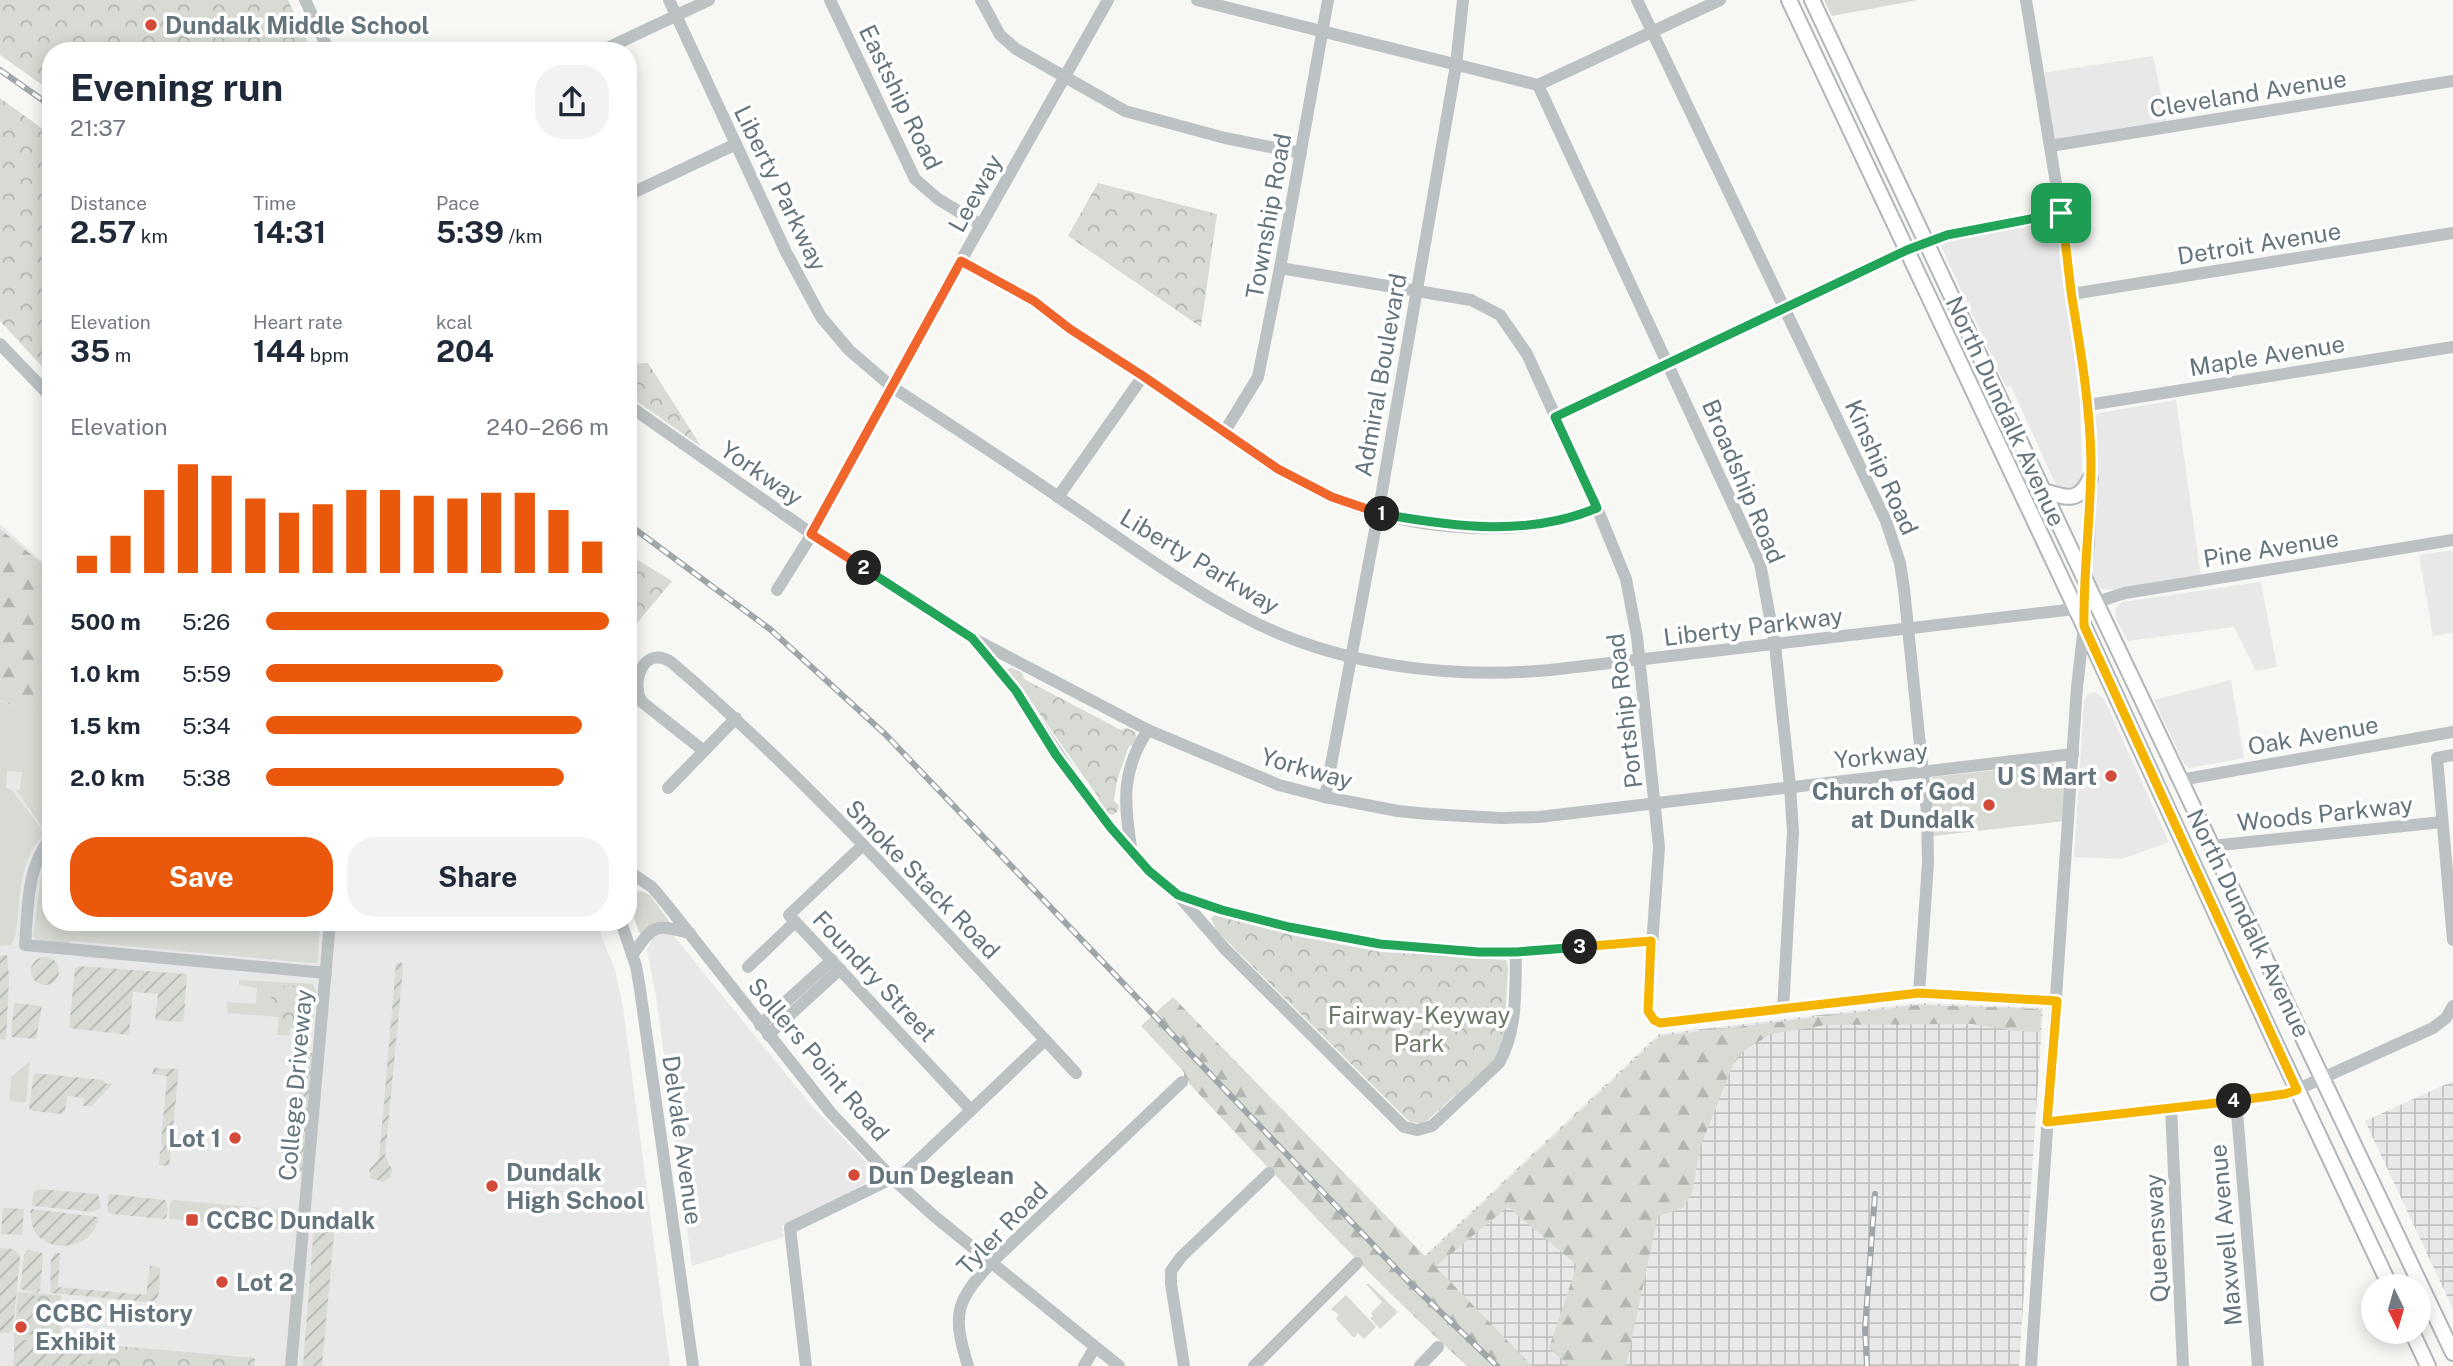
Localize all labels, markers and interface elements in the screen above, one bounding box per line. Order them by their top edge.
place label: Dundalk Middle School [165,11,430,39]
marker: Dundalk Middle School [143,17,159,33]
street label: Eastship Road [854,20,948,174]
street label: Cleveland Avenue [2148,64,2348,122]
text: Evening run [70,65,283,110]
button: share [535,65,609,139]
street label: Liberty Parkway [729,101,833,275]
text: 21:37 [70,114,126,141]
street label: Township Road [1240,131,1296,301]
street label: Leeway [942,149,1008,237]
pin [2031,183,2091,243]
text: Distance [70,192,147,214]
text: Time [253,192,296,214]
text: Pace [436,192,479,214]
icon: arrive [2042,194,2080,232]
text: 2.57 [70,214,136,250]
text: 14:31 [253,214,326,250]
text: 5:39 [436,214,504,250]
street label: Detroit Avenue [2175,216,2343,270]
text: km [136,225,168,247]
text: /km [504,225,542,247]
street label: Admiral Boulevard [1348,271,1412,479]
street label: North Dundalk Avenue [1940,292,2072,530]
text: Elevation [70,311,151,333]
text: Heart rate [253,311,343,333]
text: kcal [436,311,473,333]
street label: Maple Avenue [2187,329,2347,381]
text: 35 [70,333,110,369]
text: 144 [253,333,305,369]
text: 204 [436,333,494,369]
text: m [110,344,131,366]
text: bpm [305,344,349,366]
street label: Broadship Road [1697,395,1791,567]
street label: Kinship Road [1840,395,1924,539]
text: Elevation [70,413,168,440]
text: 240–266 m [486,413,609,440]
street label: Yorkway [715,435,809,512]
pin: 1 [1364,496,1400,532]
text: 1 [1377,502,1386,524]
street label: Liberty Parkway [1115,503,1285,620]
street label: Pine Avenue [2201,523,2341,573]
pin: 2 [846,550,882,586]
text: 2 [857,556,870,578]
street label: Liberty Parkway [1662,601,1844,651]
text: 500 m [70,608,141,635]
text: 5:26 [182,608,230,635]
street label: Portship Road [1601,632,1647,790]
text: 1.0 km [70,660,140,687]
text: 5:59 [182,660,231,687]
street label: Oak Avenue [2245,710,2381,760]
text: 1.5 km [70,712,141,739]
text: 5:34 [182,712,231,739]
street label: Yorkway [1833,736,1929,774]
street label: Yorkway [1258,742,1356,794]
place label: U S Mart [1997,762,2097,790]
text: 2.0 km [70,764,145,791]
text: 5:38 [182,764,231,791]
marker: U S Mart [2103,768,2119,784]
place label: Church of God at Dundalk [1812,777,1975,833]
street label: Woods Parkway [2236,790,2415,836]
street label: Smoke Stack Road [840,794,1006,964]
marker: Church of God at Dundalk [1981,797,1997,813]
street label: North Dundalk Avenue [2181,804,2317,1042]
button: Save [70,837,333,917]
button: Share [347,837,609,917]
street label: Foundry Street [807,905,943,1047]
pin: 3 [1562,930,1598,964]
text: 3 [1573,935,1586,957]
street label: Sollers Point Road [743,972,895,1146]
street label: College Driveway [273,988,317,1182]
park label: Fairway-Keyway Park [1328,1001,1510,1057]
street label: Delvale Avenue [657,1054,709,1226]
pin: 4 [2216,1084,2252,1118]
text: 4 [2227,1089,2240,1111]
place label: Lot 1 [168,1124,221,1152]
marker: Lot 1 [227,1130,243,1146]
street label: Maxwell Avenue [2203,1143,2247,1327]
place label: Dundalk High School [506,1158,645,1214]
place label: Dun Deglean [868,1161,1014,1189]
marker: Dun Deglean [846,1167,862,1183]
street label: Queensway [2139,1173,2173,1303]
street label: Tyler Road [951,1176,1053,1280]
marker: Dundalk High School [484,1178,500,1194]
place label: CCBC Dundalk [206,1206,375,1234]
marker: CCBC Dundalk [184,1212,200,1228]
place label: Lot 2 [236,1268,294,1296]
marker: Lot 2 [214,1274,230,1290]
north arrow [2361,1274,2431,1344]
map controls [2361,1274,2431,1344]
place label: CCBC History Exhibit [35,1299,194,1355]
marker: CCBC History Exhibit [13,1319,29,1335]

